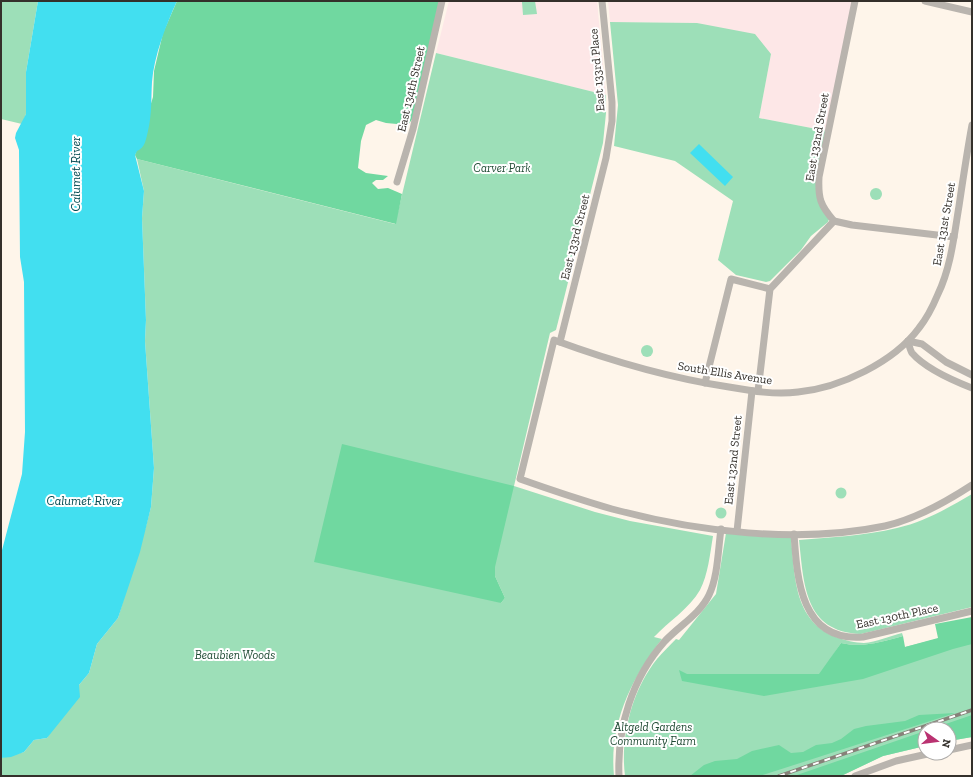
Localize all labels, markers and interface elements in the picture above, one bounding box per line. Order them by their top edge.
street label: East 133rd Place [586,28,608,112]
street label: East 134th Street [394,44,428,133]
street label: East 132nd Street [802,91,832,182]
water label: Calumet River [68,136,83,212]
park label: Carver Park [473,161,531,175]
street label: East 131st Street [930,181,958,267]
street label: East 133rd Street [558,192,593,281]
street label: South Ellis Avenue [677,359,774,387]
street label: East 132nd Street [721,414,745,505]
water label: Calumet River [46,493,122,508]
street label: East 130th Place [855,600,940,632]
park label: Beaubien Woods [195,648,275,662]
park label: Altgeld Gardens Community Farm [610,720,697,748]
north arrow [917,721,957,761]
text: N [939,738,954,750]

